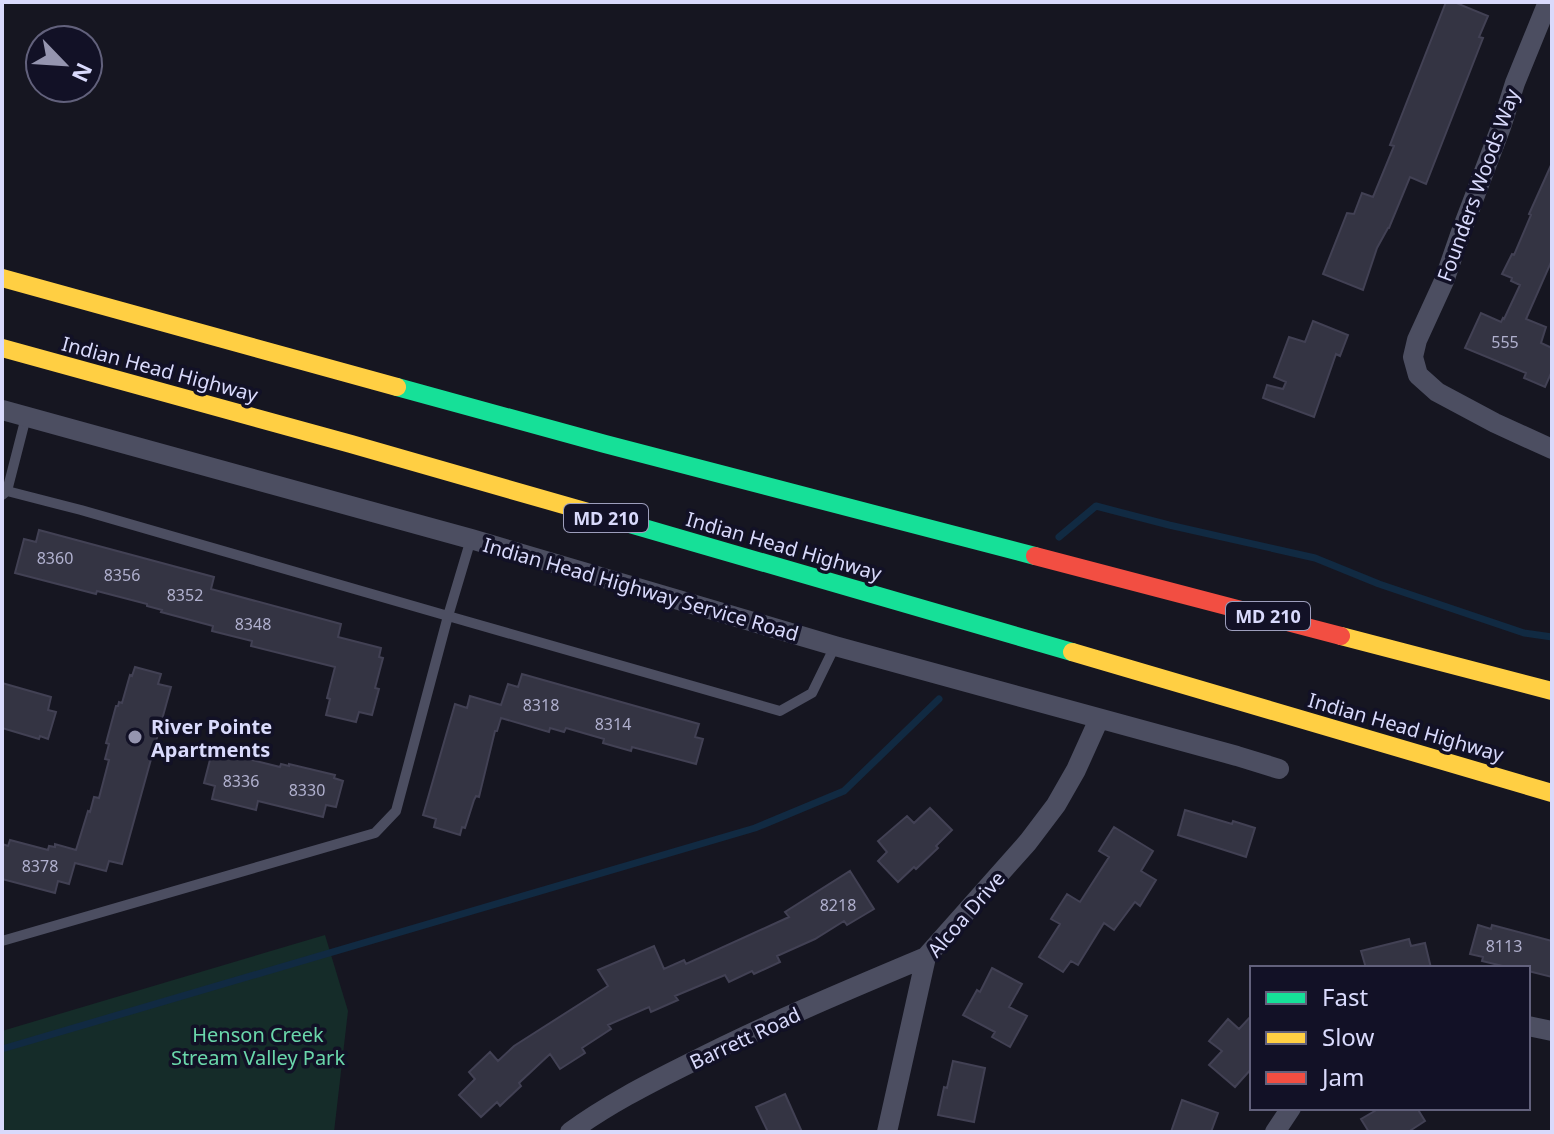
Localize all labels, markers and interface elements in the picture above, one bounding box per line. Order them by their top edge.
north arrow [24,24,104,104]
text: N [66,58,100,87]
street label: Founders Woods Way [1431,84,1526,285]
street label: Indian Head Highway [59,330,262,408]
house number: 555 [1491,331,1519,353]
road number: MD 210 [564,504,648,532]
street label: Indian Head Highway [683,505,886,587]
street label: Indian Head Highway Service Road [480,531,802,647]
house number: 8360 [37,547,73,569]
house number: 8356 [104,564,140,586]
house number: 8352 [167,584,203,606]
road number: MD 210 [1226,602,1310,630]
house number: 8348 [235,613,271,635]
street label: Indian Head Highway [1305,686,1508,768]
house number: 8318 [523,694,559,716]
place label: River Pointe Apartments [151,713,272,763]
house number: 8314 [595,713,631,735]
marker: River Pointe Apartments [126,728,144,746]
house number: 8336 [223,770,259,792]
house number: 8330 [289,779,325,801]
house number: 8378 [22,855,58,877]
street label: Alcoa Drive [921,865,1011,963]
house number: 8218 [820,894,856,916]
house number: 8113 [1486,935,1522,957]
legend [1250,966,1530,1110]
text: Fast [1322,980,1368,1013]
street label: Barrett Road [685,1001,805,1075]
text: Slow [1322,1020,1374,1053]
park label: Henson Creek Stream Valley Park [171,1021,345,1071]
text: Jam [1320,1060,1364,1093]

